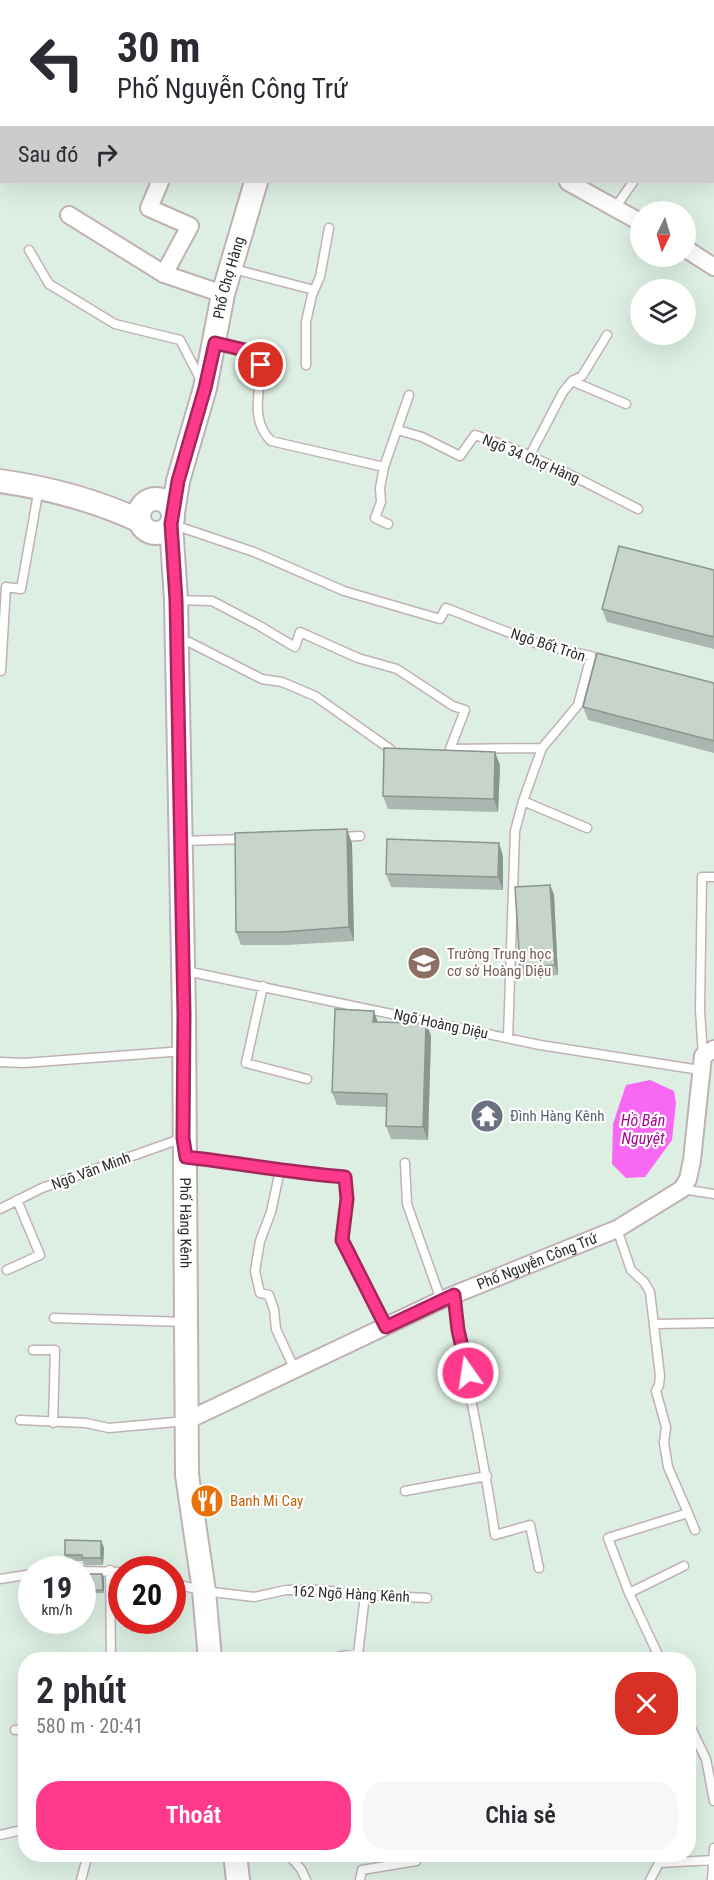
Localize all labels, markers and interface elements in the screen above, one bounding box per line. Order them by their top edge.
text: 30 m [117,23,200,72]
icon: left [18,24,96,102]
text: Phố Nguyễn Công Trứ [117,73,348,105]
icon: right [90,138,123,171]
text: Sau đó [18,142,78,167]
north arrow [630,201,696,267]
map controls [630,201,696,345]
street label: Phố Chợ Hàng [209,235,248,320]
button: layers [630,279,696,345]
pin [235,339,286,390]
icon: arrive [244,348,277,381]
street label: Ngõ 34 Chợ Hàng [480,430,582,488]
street label: Ngõ Bốt Tròn [508,624,588,666]
school or university icon: Trường Trung học cơ sở Hoàng Diệu [406,945,442,981]
place label: Trường Trung học cơ sở Hoàng Diệu [447,945,551,980]
street label: Ngõ Hoàng Diệu [392,1005,490,1043]
temple icon: Đình Hàng Kênh [469,1098,505,1134]
place label: Đình Hàng Kênh [510,1107,604,1125]
water label: Hồ Bán Nguyệt [621,1111,665,1148]
street label: Ngõ Văn Minh [49,1148,133,1194]
street label: Phố Hàng Kênh [176,1177,195,1268]
street label: Phố Nguyễn Công Trứ [474,1229,601,1294]
position arrow [436,1341,500,1405]
restaurant icon: Banh Mi Cay [189,1483,225,1519]
place label: Banh Mi Cay [230,1492,303,1510]
speed limit sign: 20 [108,1556,186,1634]
text: 19 [42,1570,72,1605]
street label: 162 Ngõ Hàng Kênh [292,1582,410,1606]
text: km/h [42,1601,72,1619]
text: 2 phút [36,1670,126,1712]
button: close [615,1672,678,1735]
text: 580 m · 20:41 [36,1714,143,1738]
button: Thoát [36,1781,351,1850]
button: Chia sẻ [363,1781,678,1850]

